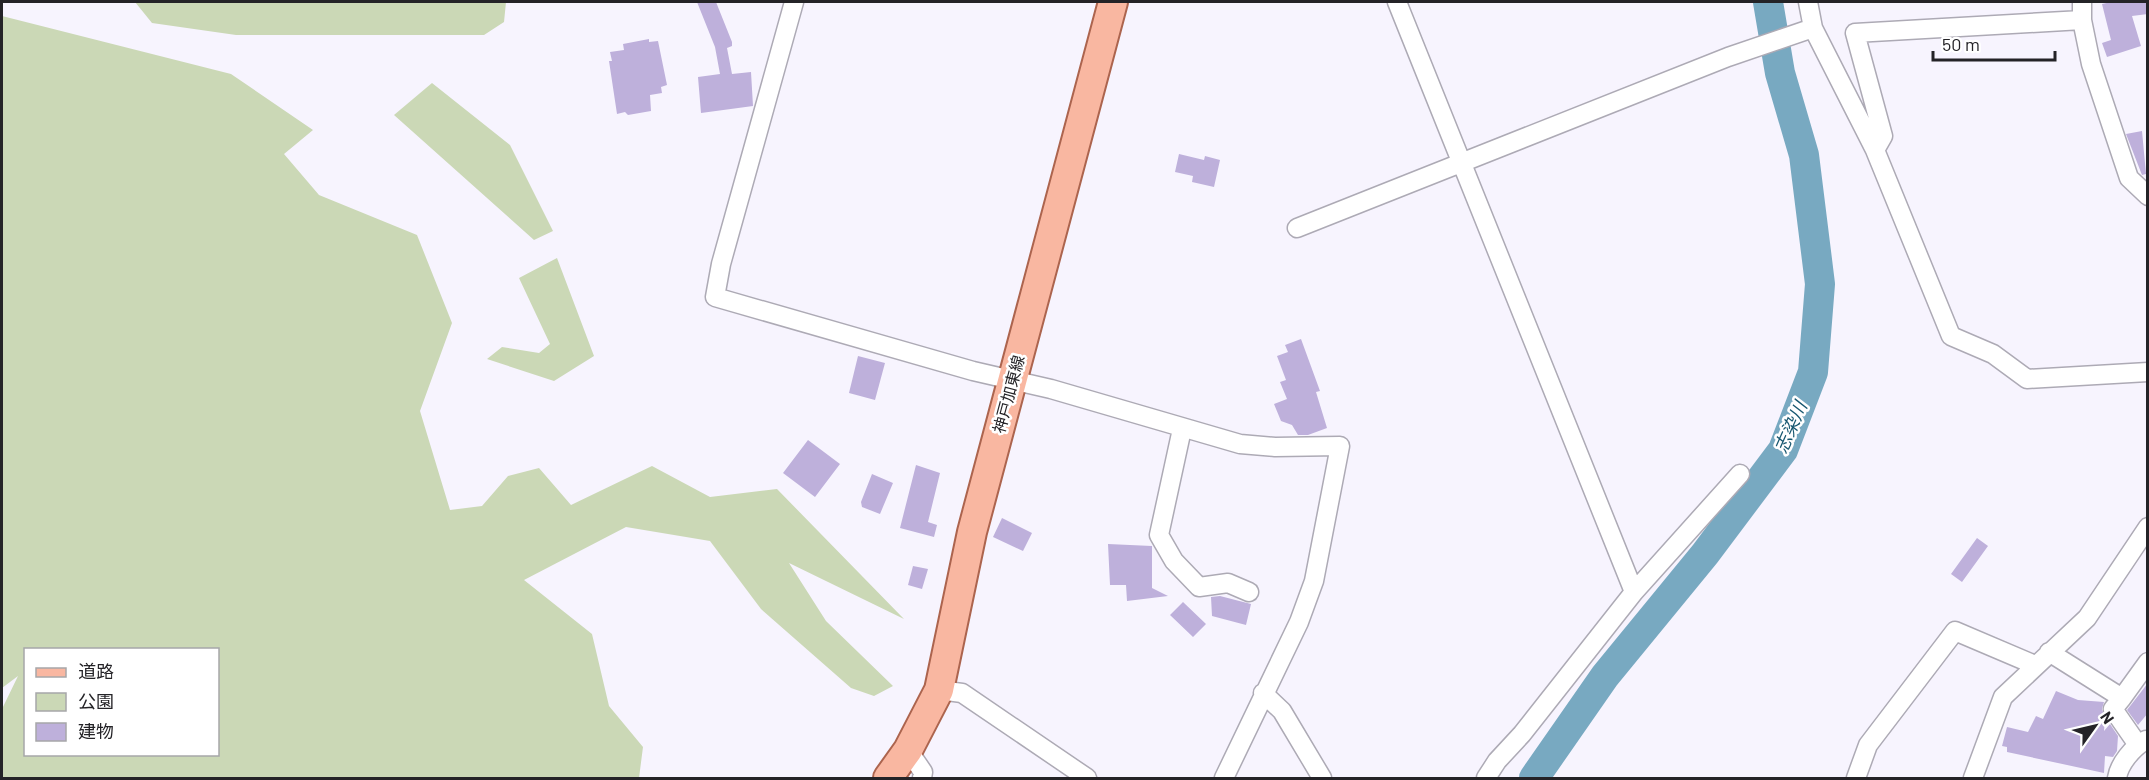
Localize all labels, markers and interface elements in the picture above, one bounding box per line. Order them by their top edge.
scale bar [1933,24,2054,62]
text: 50 m [1942,33,1980,55]
street label: 神戸加東線 [988,353,1028,435]
water label: 志染川 [1769,396,1812,456]
legend [24,648,219,756]
text: 道路 [78,660,114,682]
text: 公園 [78,690,114,712]
north arrow [2065,696,2125,756]
text: N [2097,708,2119,727]
text: 建物 [78,720,114,742]

